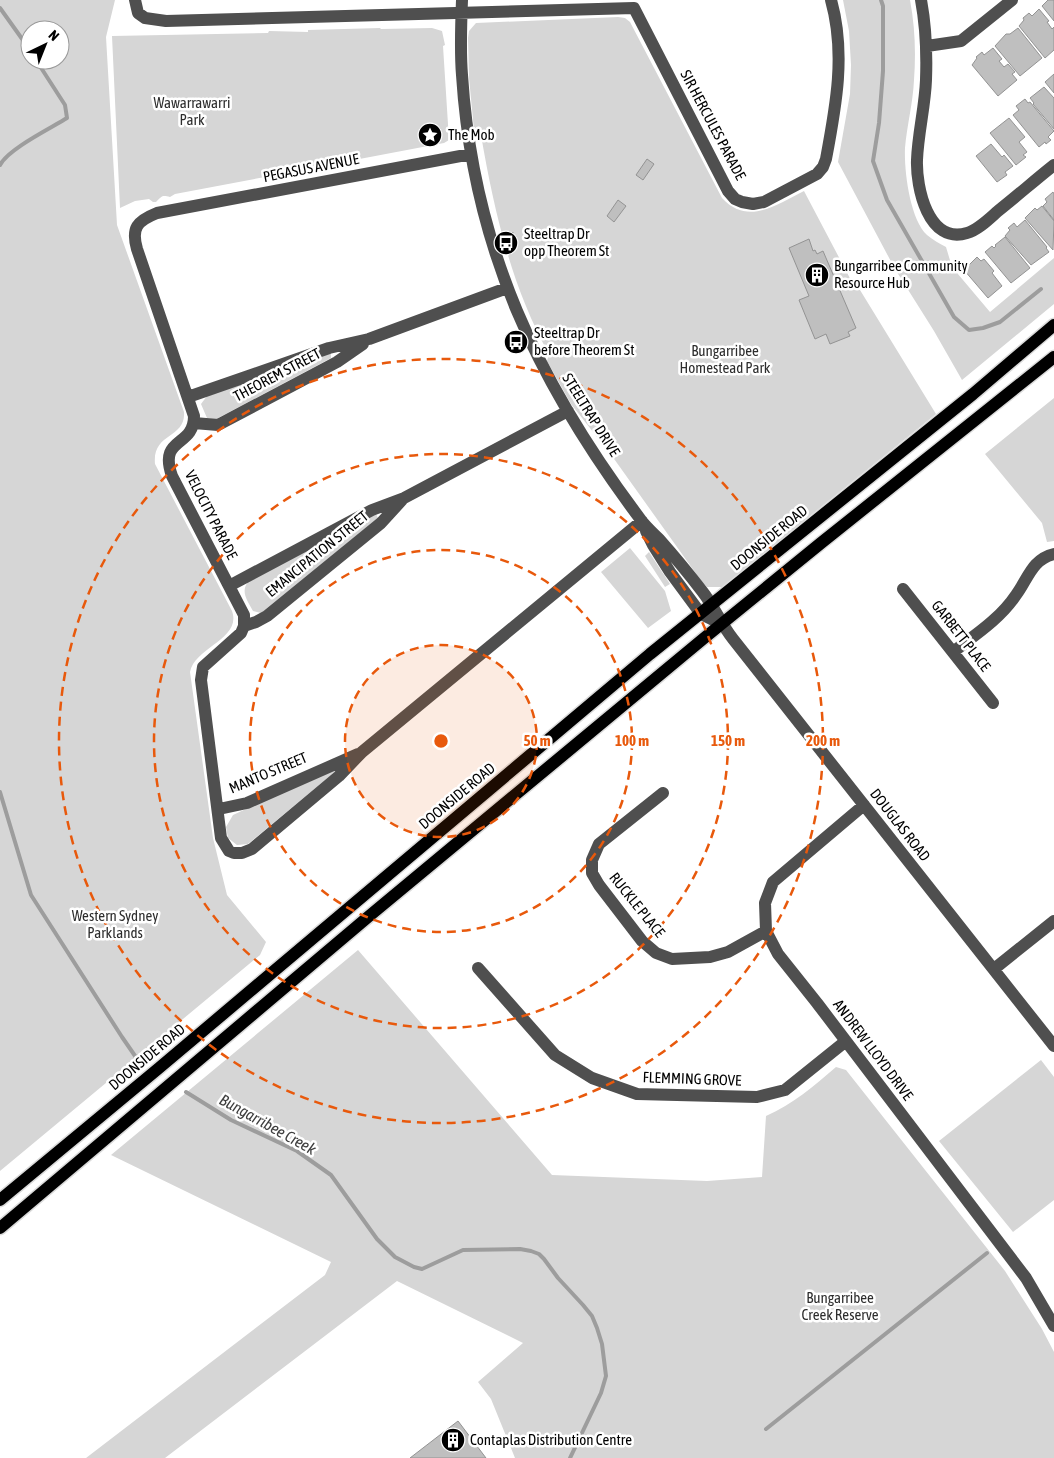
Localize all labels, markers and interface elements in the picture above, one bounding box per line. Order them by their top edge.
north arrow [20,20,70,70]
text: N [45,27,62,44]
street label: SIR HERCULES PARADE [677,67,750,183]
park label: Wawarrawarri Park [154,94,230,128]
place icon: The Mob [417,122,443,148]
place label: The Mob [448,126,495,143]
street label: PEGASUS AVENUE [261,150,361,185]
place label: Steeltrap Dr opp Theorem St [524,225,609,259]
bus stop icon: Steeltrap Dr opp Theorem St [493,230,519,256]
place label: Bungarribee Community Resource Hub [834,257,968,291]
building icon: Bungarribee Community Resource Hub [804,262,830,288]
place label: Steeltrap Dr before Theorem St [534,324,634,358]
bus stop icon: Steeltrap Dr before Theorem St [503,329,529,355]
park label: Bungarribee Homestead Park [680,342,771,376]
street label: THEOREM STREET [230,344,324,405]
street label: STEELTRAP DRIVE [559,370,624,460]
street label: VELOCITY PARADE [182,467,241,563]
street label: DOONSIDE ROAD [727,502,810,574]
street label: EMANCIPATION STREET [262,507,372,600]
street label: GARBETT PLACE [928,597,995,675]
centre of rings [432,732,450,750]
text: 50 m [524,732,551,749]
text: 100 m [615,732,649,749]
text: 150 m [711,732,745,749]
text: 200 m [806,732,840,749]
street label: MANTO STREET [226,748,310,797]
street label: DOONSIDE ROAD [415,759,498,832]
street label: DOUGLAS ROAD [867,785,934,864]
street label: RUCKLE PLACE [606,869,669,941]
park label: Western Sydney Parklands [72,907,158,941]
street label: ANDREW LLOYD DRIVE [830,996,917,1104]
street label: DOONSIDE ROAD [105,1020,188,1093]
street label: FLEMMING GROVE [642,1068,742,1089]
water label: Bungarribee Creek [216,1090,320,1159]
park label: Bungarribee Creek Reserve [801,1289,879,1323]
building icon: Contaplas Distribution Centre [440,1427,466,1453]
place label: Contaplas Distribution Centre [470,1431,632,1448]

